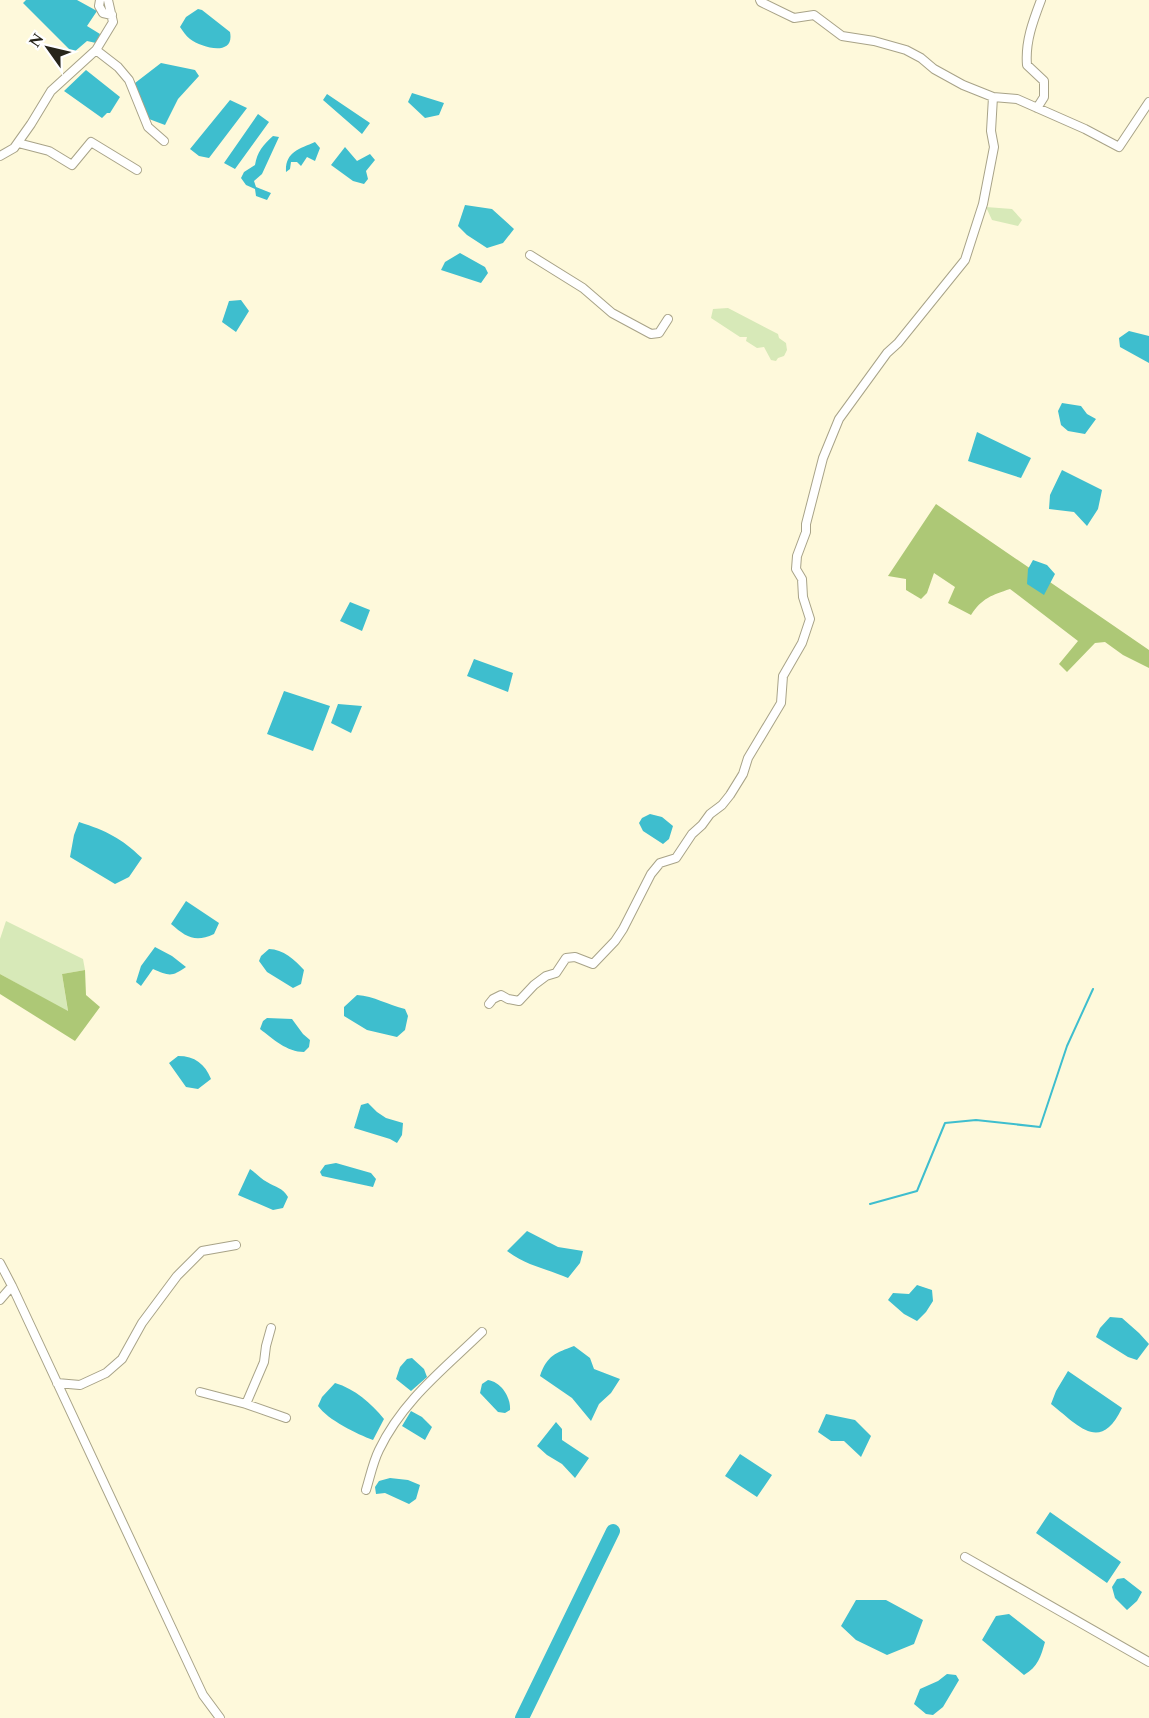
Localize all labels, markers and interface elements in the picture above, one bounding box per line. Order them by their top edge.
north arrow [18,18,78,78]
text: N [23,28,50,52]

